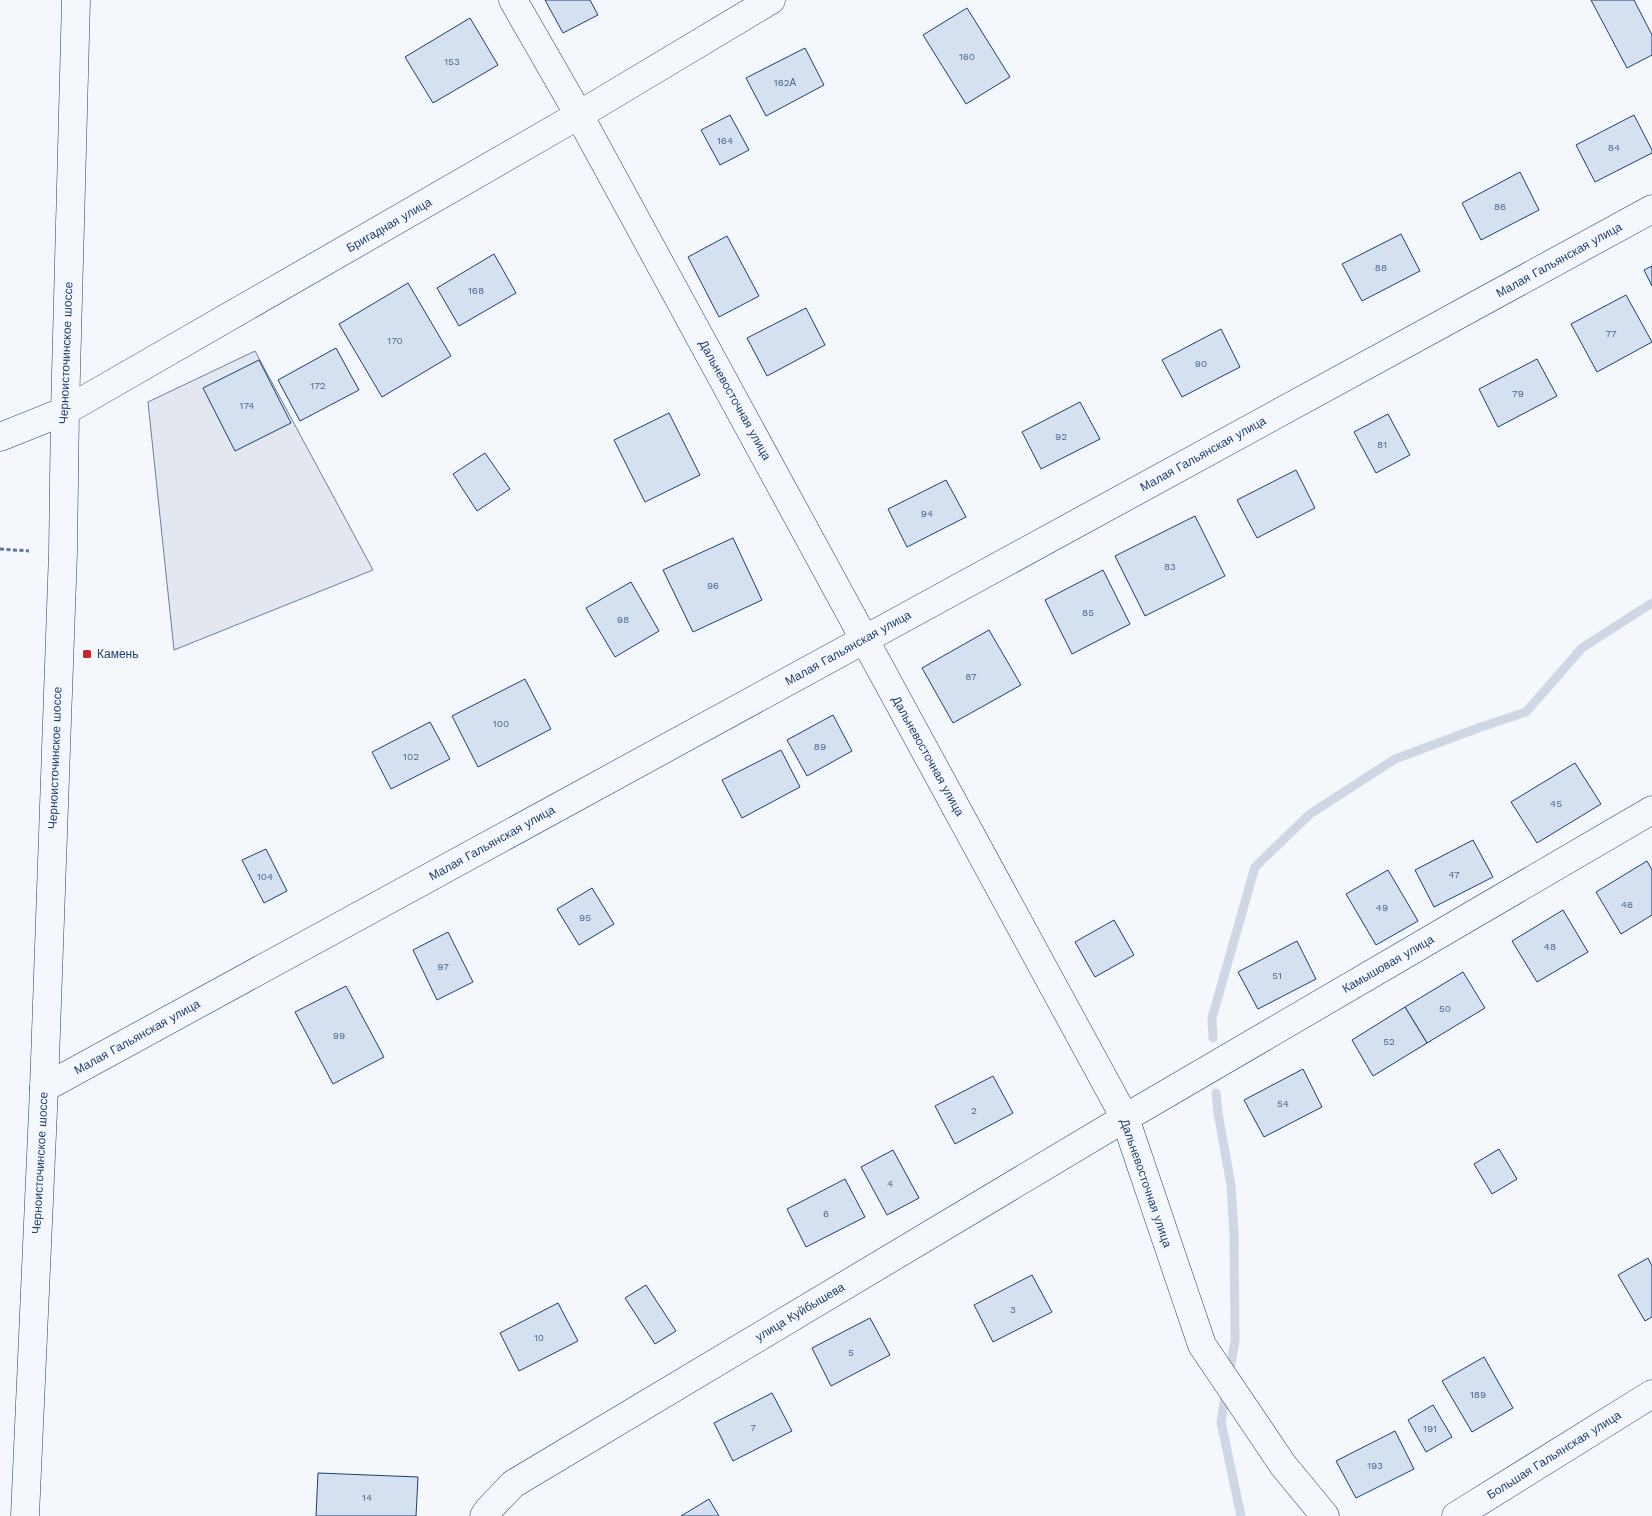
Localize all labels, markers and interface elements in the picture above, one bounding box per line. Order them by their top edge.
house number: 160 [959,51,975,62]
house number: 153 [444,56,460,67]
house number: 162А [774,77,797,88]
house number: 164 [717,135,733,146]
house number: 84 [1608,142,1620,153]
street label: Бригадная улица [344,195,434,255]
house number: 86 [1494,201,1506,212]
street label: Малая Гальянская улица [1494,219,1625,300]
house number: 88 [1375,262,1387,273]
street label: Черноисточинское шоссе [57,281,75,424]
house number: 168 [468,285,484,296]
house number: 77 [1605,328,1617,339]
house number: 170 [387,335,403,346]
street label: Дальневосточная улица [696,337,774,463]
house number: 90 [1195,358,1207,369]
house number: 172 [310,380,326,391]
house number: 79 [1512,388,1524,399]
house number: 174 [240,400,254,411]
street label: Малая Гальянская улица [1138,413,1269,494]
house number: 92 [1055,431,1067,442]
house number: 81 [1377,439,1387,450]
house number: 94 [921,508,933,519]
house number: 83 [1164,561,1176,572]
house number: 96 [707,580,719,591]
street label: Малая Гальянская улица [783,607,914,688]
house number: 85 [1082,607,1094,618]
house number: 98 [617,614,629,625]
place label: Камень [97,647,138,661]
marker: Камень [81,648,93,660]
house number: 87 [965,671,977,682]
street label: Черноисточинское шоссе [46,686,64,829]
street label: Дальневосточная улица [889,693,967,819]
house number: 100 [493,718,509,729]
house number: 89 [814,741,826,752]
house number: 102 [403,751,419,762]
house number: 45 [1550,798,1562,809]
street label: Малая Гальянская улица [427,802,558,883]
house number: 47 [1448,869,1460,880]
house number: 104 [257,871,273,882]
house number: 46 [1621,899,1633,910]
house number: 49 [1376,902,1388,913]
house number: 95 [579,912,591,923]
street label: Камышовая улица [1340,932,1437,996]
house number: 48 [1544,941,1556,952]
house number: 97 [437,961,449,972]
house number: 51 [1272,970,1282,981]
street label: Малая Гальянская улица [72,996,203,1077]
house number: 50 [1439,1003,1451,1014]
house number: 99 [333,1030,345,1041]
house number: 52 [1383,1036,1395,1047]
street label: Черноисточинское шоссе [29,1091,51,1235]
house number: 54 [1277,1098,1289,1109]
house number: 2 [971,1105,977,1116]
street label: Дальневосточная улица [1117,1117,1175,1249]
house number: 4 [887,1178,893,1189]
house number: 6 [823,1208,829,1219]
street label: улица Куйбышева [753,1280,847,1344]
house number: 3 [1010,1304,1016,1315]
house number: 10 [534,1332,544,1343]
house number: 5 [848,1347,854,1358]
house number: 189 [1470,1389,1486,1400]
street label: Большая Гальянская улица [1485,1408,1624,1502]
house number: 7 [750,1422,756,1433]
house number: 191 [1423,1423,1437,1434]
house number: 193 [1367,1460,1383,1471]
house number: 14 [362,1492,372,1503]

